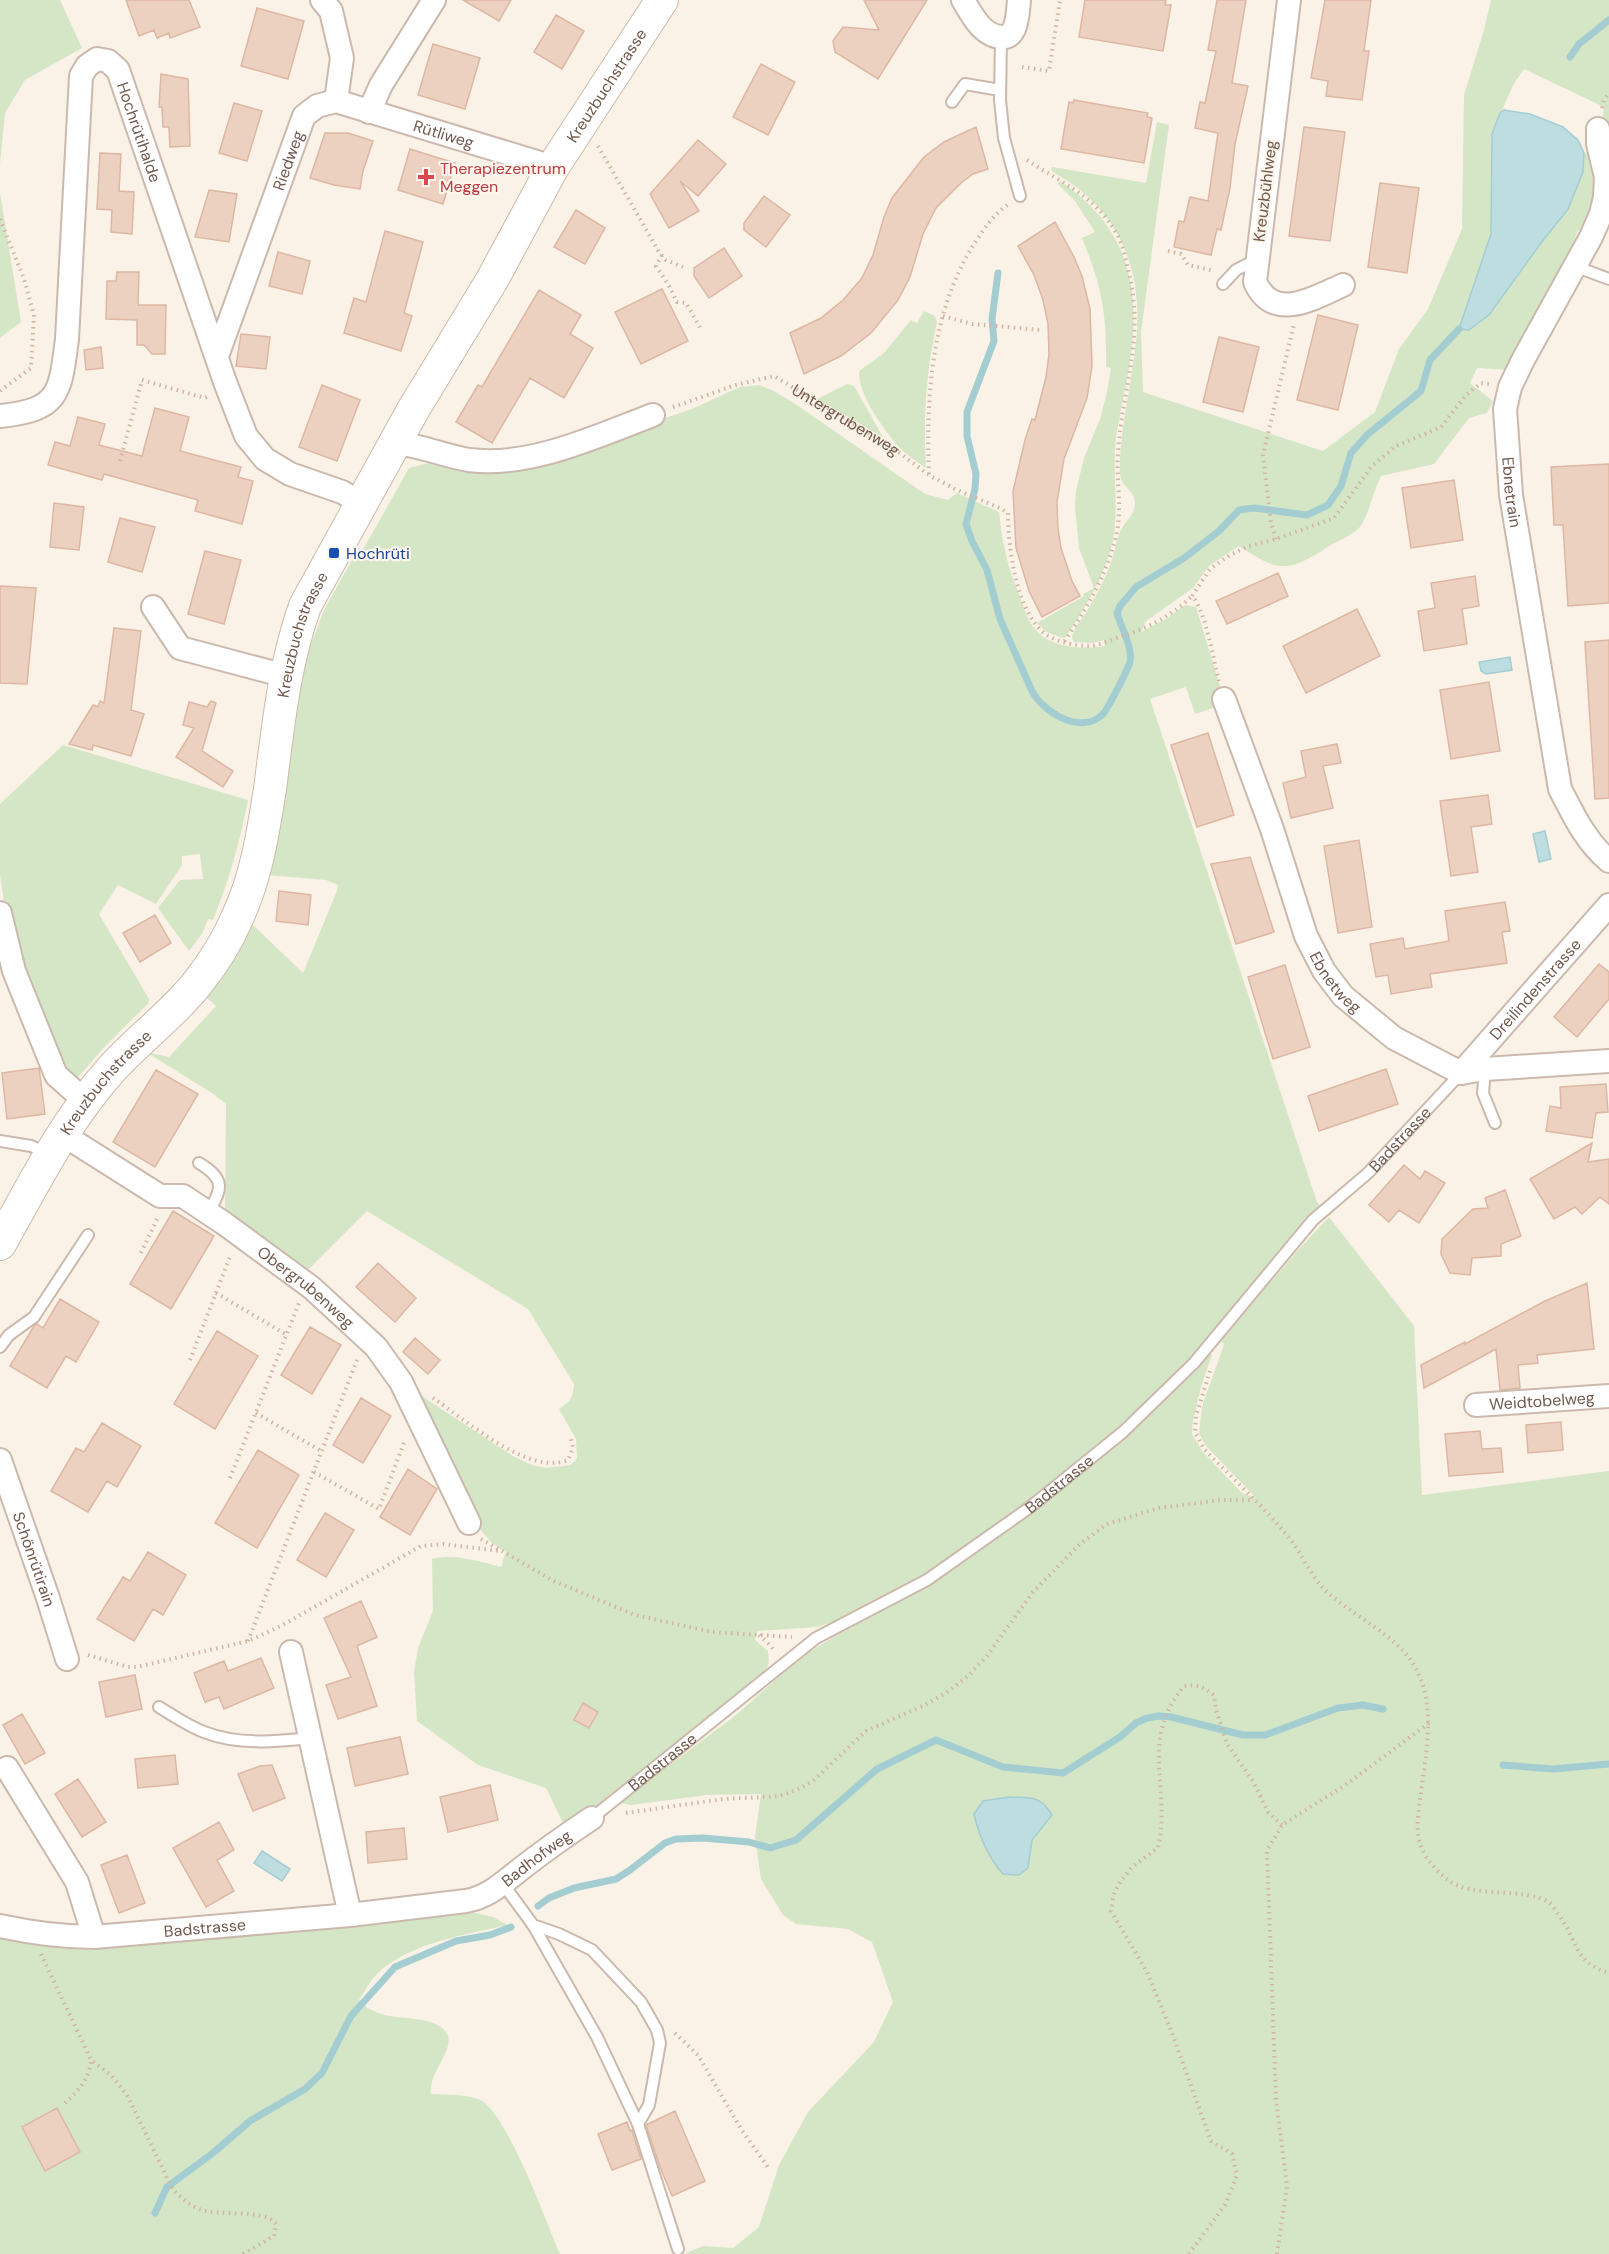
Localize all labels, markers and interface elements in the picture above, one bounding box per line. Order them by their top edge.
street label: Kreuzbuchstrasse [561,24,651,146]
street label: Hochrütihalde [112,79,166,185]
street label: Rütliweg [411,115,477,153]
street label: Riedweg [267,127,308,193]
street label: Kreuzbühlweg [1248,139,1282,243]
place label: Therapiezentrum Meggen [440,158,566,197]
marker: Therapiezentrum Meggen [417,168,435,186]
street label: Untergrubenweg [788,379,905,460]
street label: Ebnetrain [1498,456,1527,529]
place label: Hochrüti [346,543,410,564]
marker: Hochrüti [327,546,341,560]
street label: Kreuzbuchstrasse [272,568,332,699]
street label: Dreilindenstrasse [1485,934,1585,1044]
street label: Ebnetweg [1305,948,1366,1018]
street label: Kreuzbuchstrasse [55,1025,156,1139]
street label: Badstrasse [1364,1102,1435,1176]
street label: Obergrubenweg [253,1241,359,1333]
street label: Weidtobelweg [1488,1386,1595,1415]
street label: Badstrasse [1020,1450,1098,1518]
street label: Schönrütirain [8,1509,61,1609]
street label: Badstrasse [624,1728,701,1796]
street label: Badhofweg [497,1825,576,1891]
street label: Badstrasse [163,1913,247,1941]

